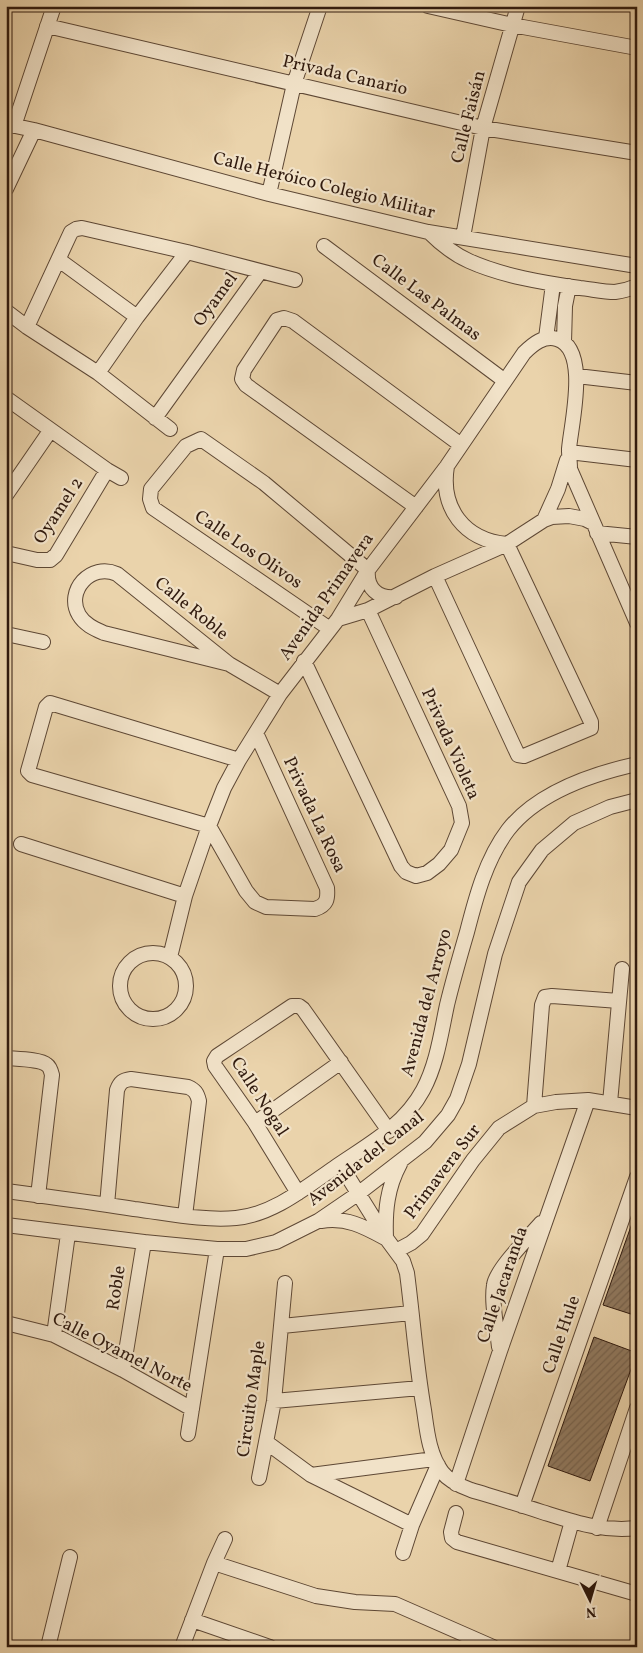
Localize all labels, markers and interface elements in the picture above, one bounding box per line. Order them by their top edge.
street label: Privada Canario [280,49,410,103]
street label: Calle Faisán [445,68,493,166]
street label: Calle Heróico Colegio Militar [210,146,438,226]
street label: Calle Las Palmas [366,248,486,348]
street label: Oyamel [188,268,244,332]
street label: Oyamel 2 [28,473,90,549]
street label: Calle Los Olivos [189,505,307,595]
street label: Avenida Primavera [274,528,380,666]
street label: Calle Roble [149,571,233,647]
street label: Privada Violeta [414,684,486,804]
street label: Privada La Rosa [276,753,352,877]
street label: Avenida del Arroyo [395,926,459,1080]
street label: Calle Nogal [224,1052,294,1142]
street label: Avenida del Canal [302,1105,430,1213]
street label: Primavera Sur [399,1119,487,1225]
street label: Calle Jacaranda [471,1223,535,1347]
street label: Roble [101,1264,133,1312]
street label: Calle Hule [537,1293,587,1377]
street label: Calle Oyamel Norte [48,1307,196,1399]
street label: Circuito Maple [231,1339,273,1459]
north arrow [566,1576,616,1626]
text: N [585,1602,597,1621]

